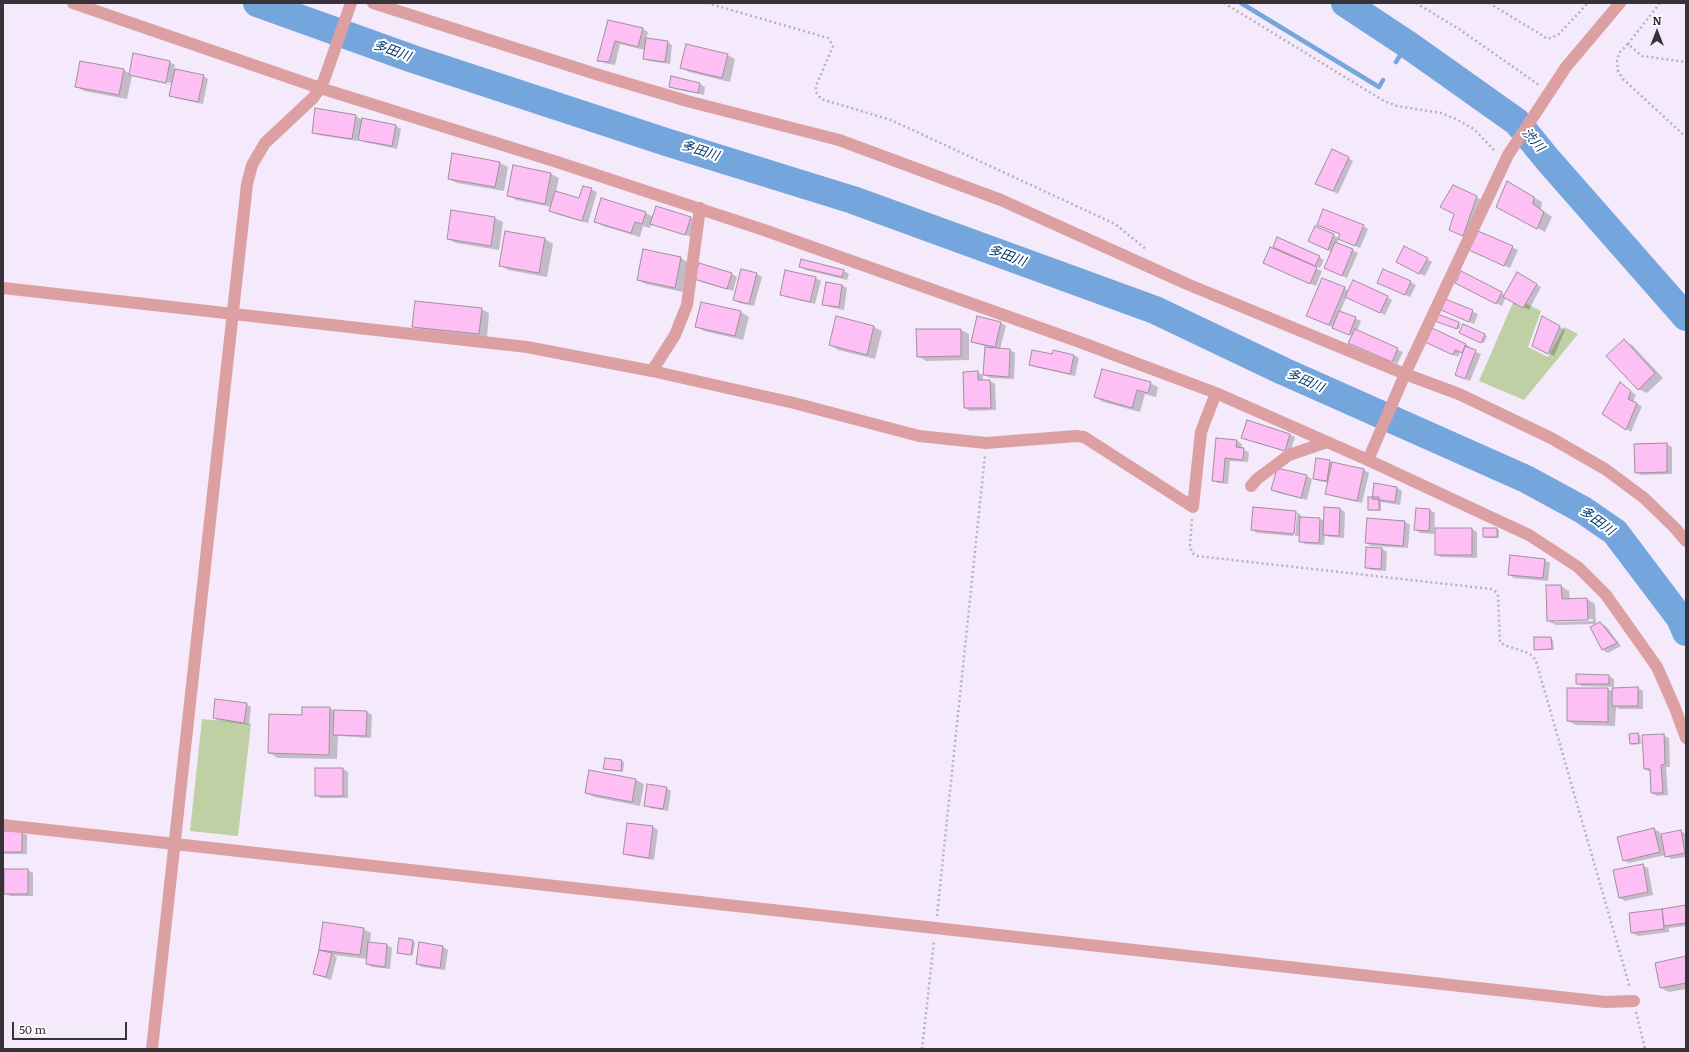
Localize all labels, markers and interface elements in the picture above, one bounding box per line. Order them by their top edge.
north arrow [1637,12,1677,52]
text: N [1652,12,1662,28]
water label: 多田川 [371,37,413,65]
water label: 渋川 [1519,125,1547,155]
water label: 多田川 [679,138,721,164]
water label: 多田川 [986,242,1028,270]
water label: 多田川 [1284,366,1326,396]
water label: 多田川 [1577,503,1617,539]
scale bar [14,1014,129,1040]
text: 50 m [19,1020,46,1038]

